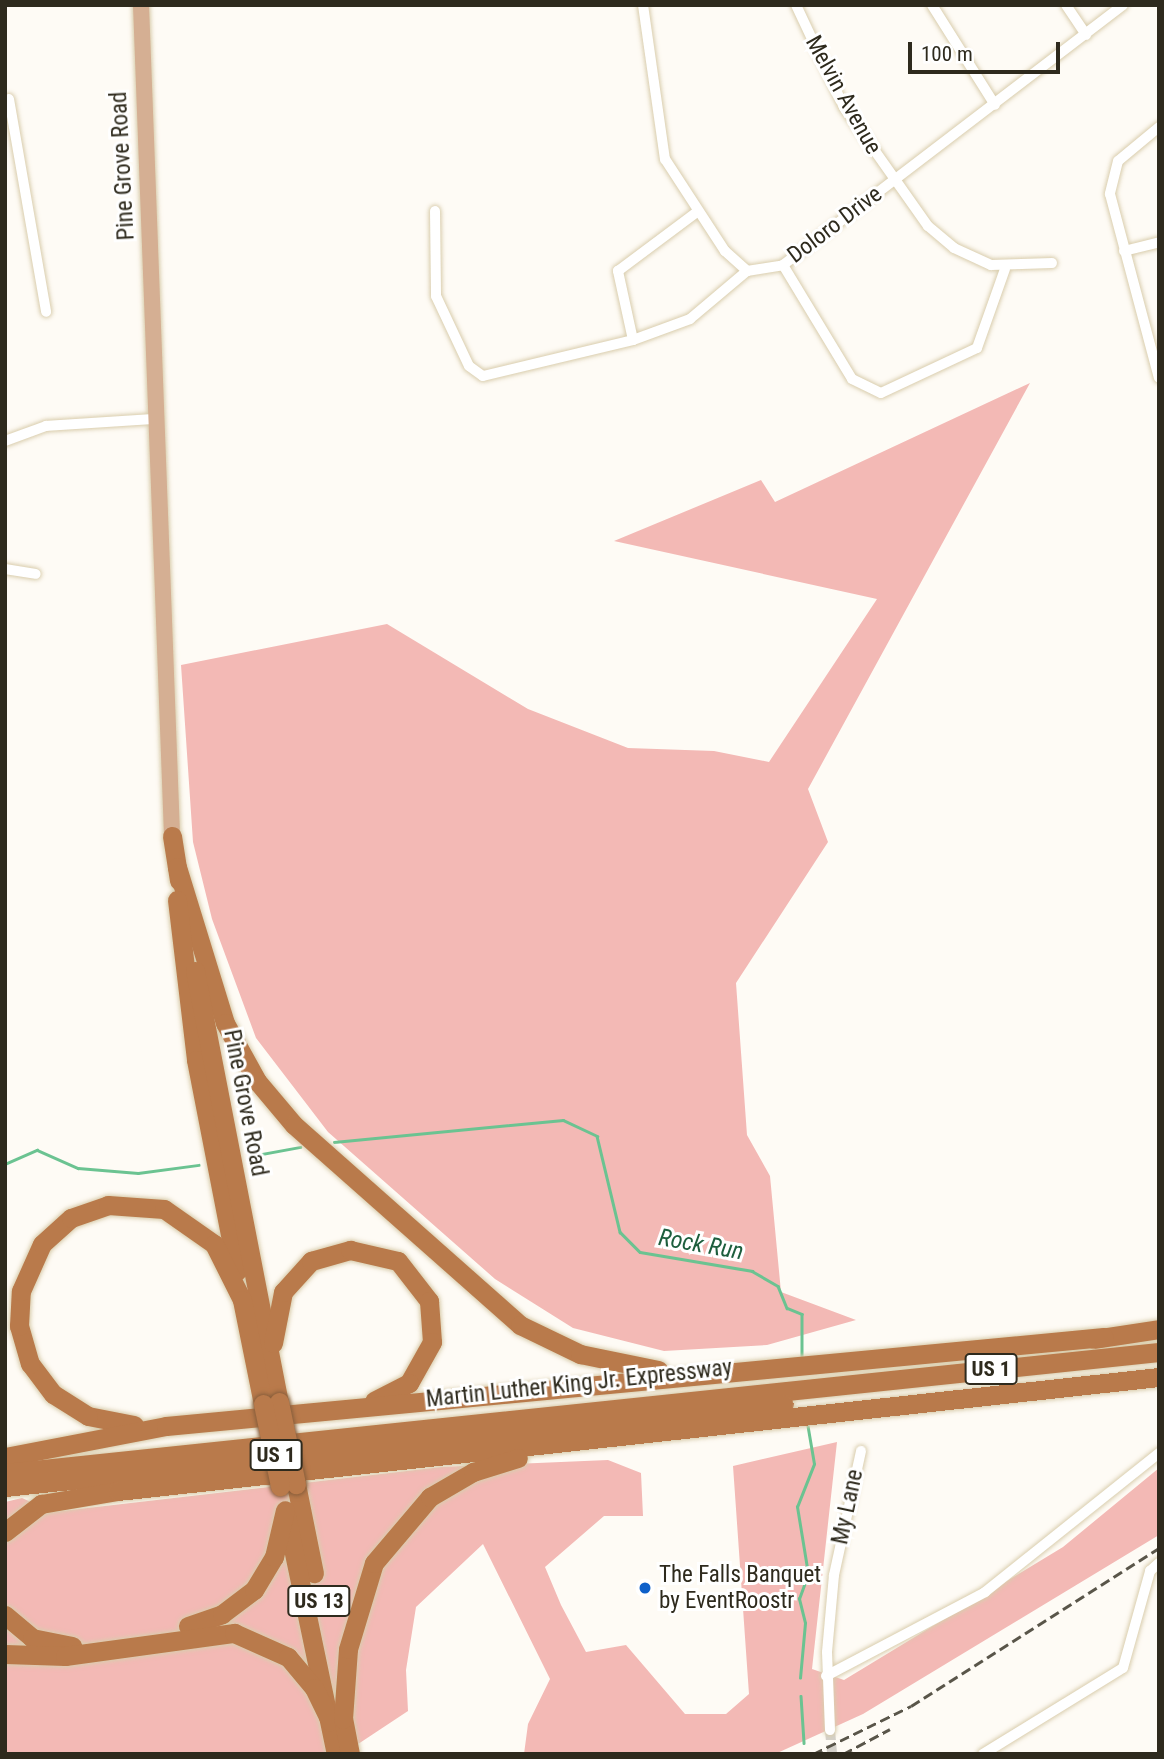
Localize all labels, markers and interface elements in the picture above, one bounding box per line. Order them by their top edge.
scale bar [912,28,1064,72]
street label: Melvin Avenue [799,31,887,159]
text: 100 m [921,42,973,66]
street label: Pine Grove Road [105,91,141,241]
street label: Doloro Drive [782,181,888,269]
street label: Pine Grove Road [217,1027,273,1179]
water label: Rock Run [656,1223,746,1267]
road number: US 1 [963,1352,1019,1386]
street label: Martin Luther King Jr. Expressway [425,1354,733,1414]
road number: US 1 [248,1438,304,1472]
street label: My Lane [827,1467,869,1547]
place label: The Falls Banquet by EventRoostr [659,1561,821,1615]
marker: The Falls Banquet by EventRoostr [637,1580,653,1596]
road number: US 13 [286,1584,352,1618]

